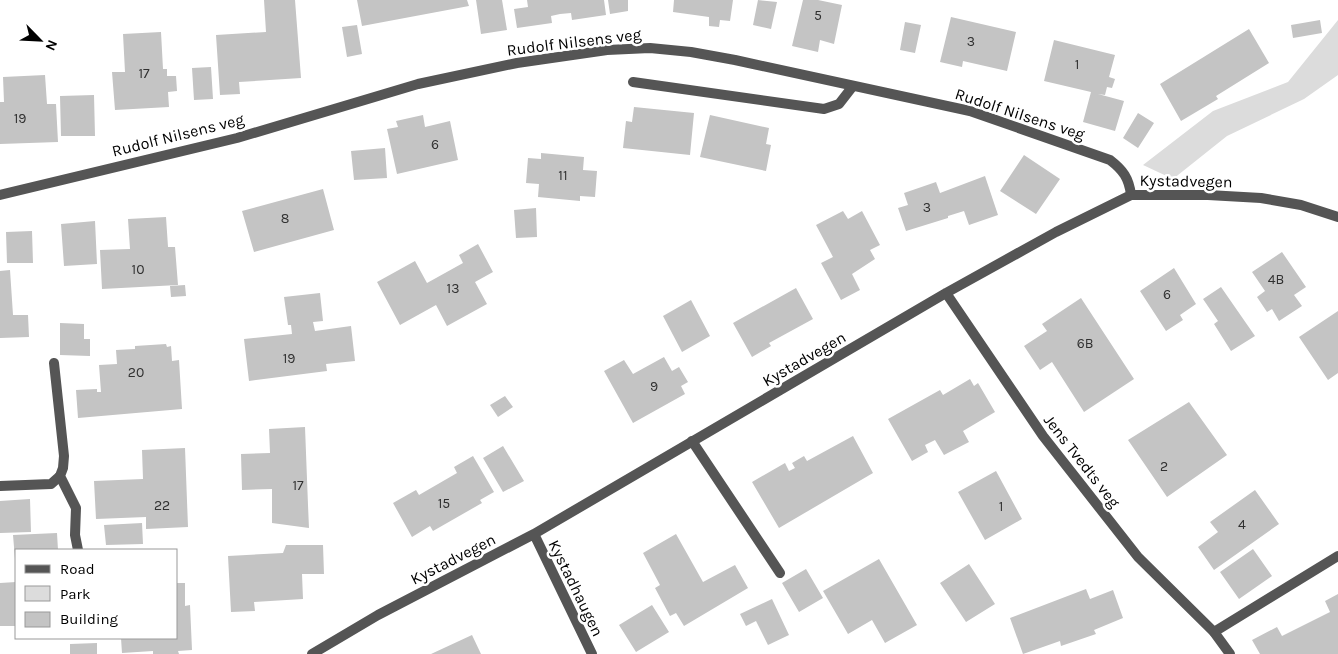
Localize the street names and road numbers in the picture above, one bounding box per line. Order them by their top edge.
street label: Rudolf Nilsens veg [506,24,642,60]
street label: Rudolf Nilsens veg [953,84,1087,144]
street label: Rudolf Nilsens veg [110,109,246,161]
street label: Kystadvegen [1139,171,1233,191]
street label: Kystadvegen [759,328,849,390]
street label: Jens Tvedts veg [1040,411,1124,511]
street label: Kystadvegen [407,529,499,589]
street label: Kystadhaugen [544,537,608,639]

